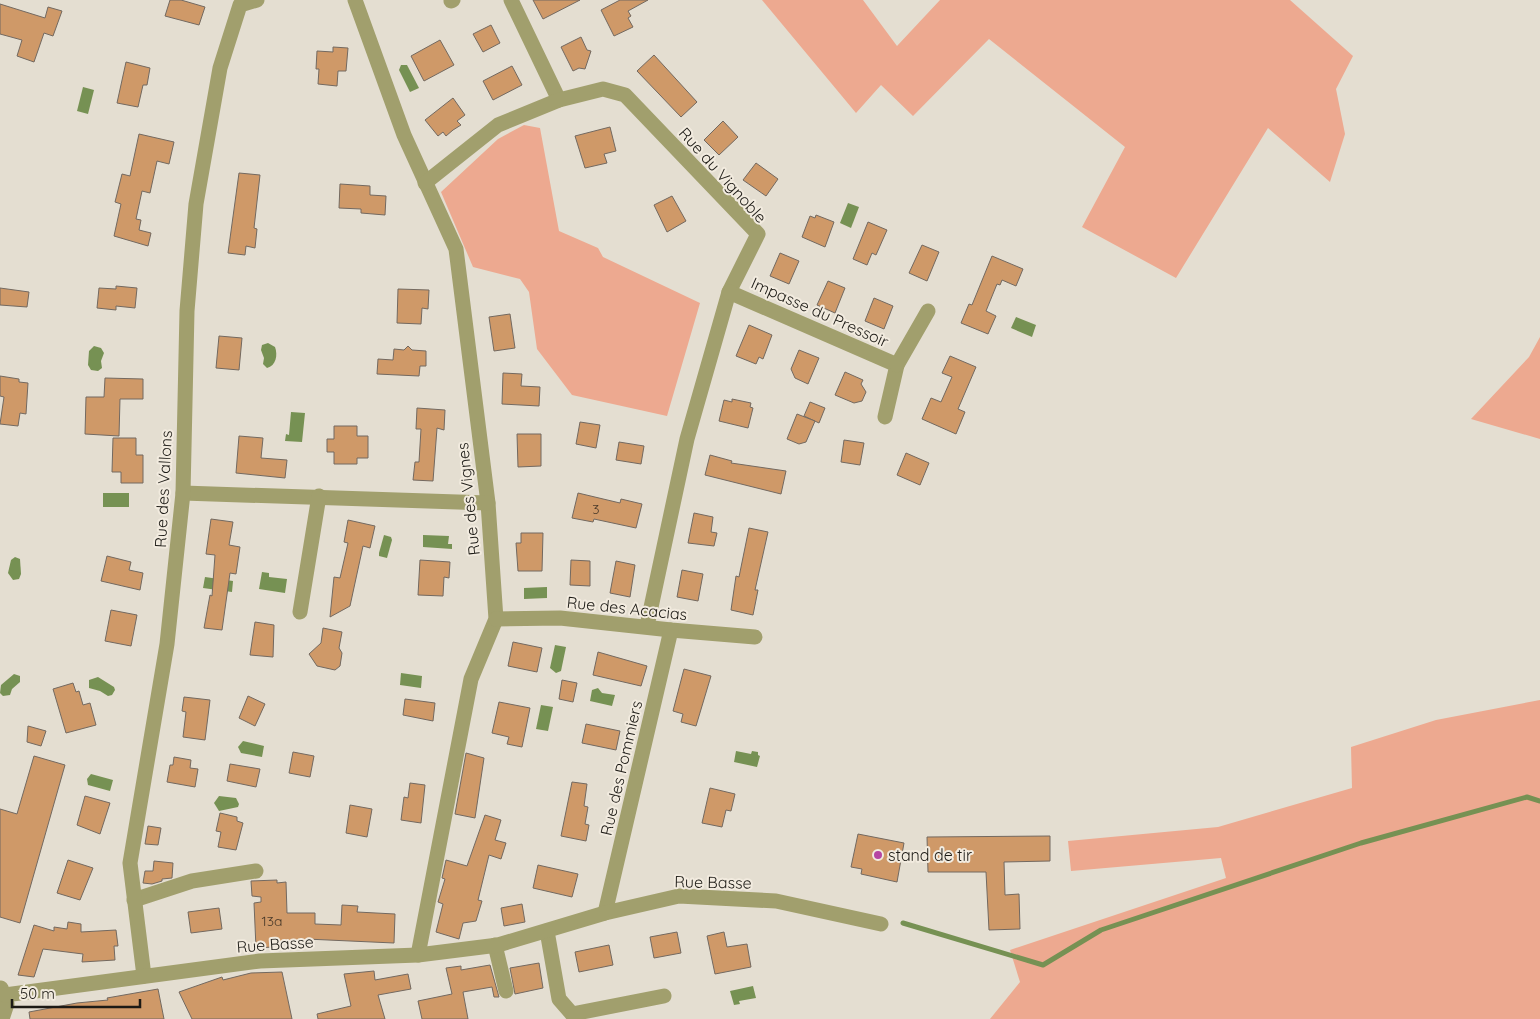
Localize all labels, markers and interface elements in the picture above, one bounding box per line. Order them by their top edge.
street label: Rue du Vignoble [675,123,771,227]
street label: Impasse du Pressoir [748,273,892,351]
street label: Rue des Vallons [150,430,176,548]
street label: Rue des Vignes [452,442,484,556]
house number: 3 [592,500,600,518]
street label: Rue des Acacias [566,592,688,624]
street label: Rue des Pommiers [596,698,646,838]
place label: stand de tir [888,845,972,865]
marker: stand de tir [872,849,884,861]
street label: Rue Basse [674,871,752,893]
house number: 13a [262,912,283,930]
street label: Rue Basse [236,931,314,957]
scale bar [12,976,140,1008]
text: 50 m [20,984,55,1003]

